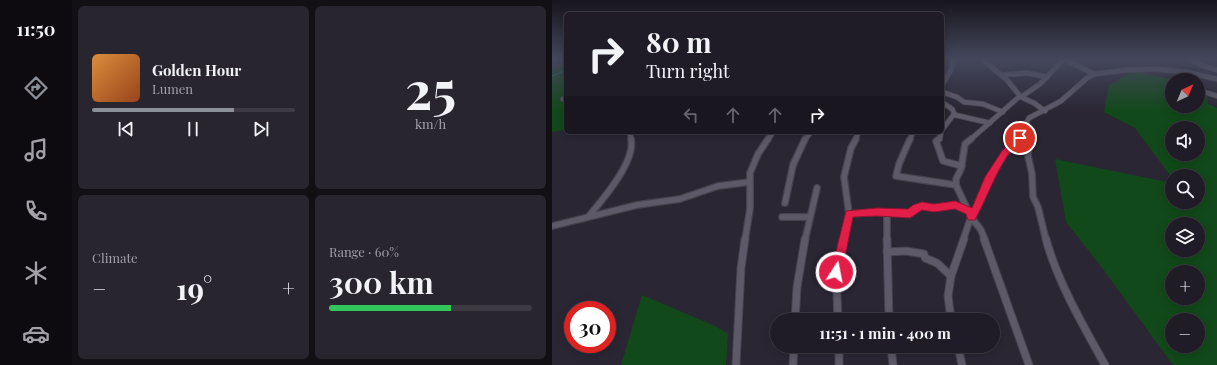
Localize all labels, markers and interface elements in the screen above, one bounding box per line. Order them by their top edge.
text: 11:50 [17,17,55,41]
text: 80 m [646,23,712,60]
icon: right [580,28,632,80]
text: 25 [405,54,456,123]
text: Turn right [646,59,729,83]
text: Golden Hour [152,60,241,80]
north arrow [1165,73,1205,113]
map controls [1165,73,1205,353]
icon: directions [22,74,50,102]
text: Lumen [152,80,193,97]
icon: left [680,104,702,126]
icon: ahead [722,104,744,126]
icon: ahead [764,104,786,126]
icon: right [806,104,828,126]
text: km/h [415,115,446,132]
icon: previous [115,118,137,140]
icon: pause [182,118,204,140]
icon: next [250,118,272,140]
pin [1003,121,1037,155]
button: sound [1165,121,1205,161]
icon: arrive [1009,127,1031,149]
icon: music [22,136,50,164]
button: search [1165,169,1205,209]
icon: phone [22,197,50,225]
button: layers [1165,217,1205,257]
text: Range · 60% [329,243,399,260]
text: Climate [92,249,138,266]
position arrow [815,251,857,293]
icon: climate [22,259,50,287]
text: 300 km [329,262,434,302]
button: + [1165,265,1205,305]
text: 19° [176,268,212,308]
text: − [92,273,106,303]
text: + [282,273,295,303]
speed limit sign: 30 [564,301,616,353]
button: − [1165,313,1205,353]
icon: car [22,320,50,348]
text: 11:51 · 1 min · 400 m [819,323,951,343]

